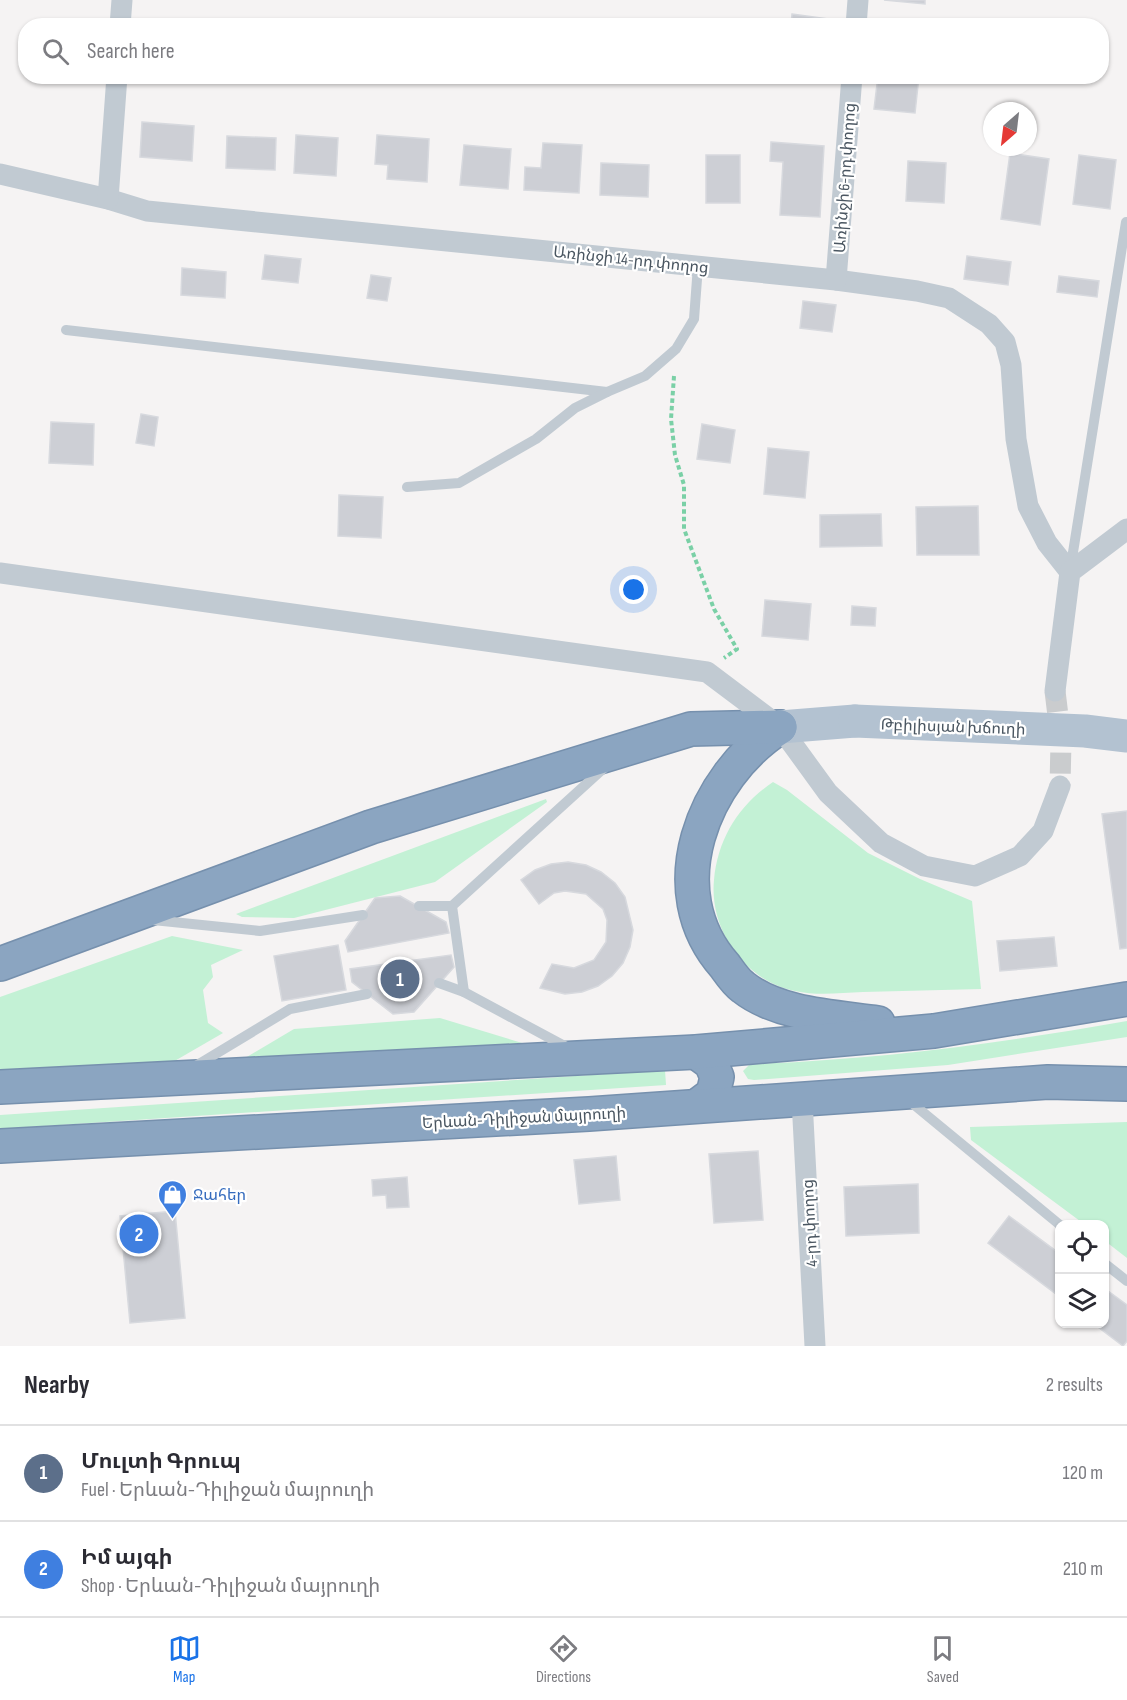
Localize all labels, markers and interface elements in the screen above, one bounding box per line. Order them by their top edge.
search box [18,18,1109,84]
icon: search [39,35,72,68]
text: Search here [87,38,174,65]
street label: Առինջի 6-րդ փողոց [831,102,860,254]
north arrow [983,102,1037,156]
street label: Առինջի 14-րդ փողոց [552,243,709,278]
your location [619,575,648,604]
street label: Թբիլիսյան խճուղի [880,715,1026,740]
pin: 1 [380,956,420,1002]
street label: Երևան-Դիլիջան մայրուղի [422,1104,627,1133]
shop icon: Ջահեր [156,1178,188,1220]
street label: 4-րդ փողոց [799,1179,822,1267]
place label: Ջահեր [193,1186,246,1205]
pin: 2 [120,1212,158,1256]
map controls [1055,1220,1109,1328]
button: locate [1055,1220,1109,1274]
button: layers [1055,1274,1109,1328]
text: Nearby [24,1370,90,1401]
text: 2 results [1046,1373,1103,1397]
text: Մուլտի Գրուպ [81,1448,241,1475]
text: 1 [40,1461,47,1485]
text: 120 m [1063,1461,1103,1485]
text: Fuel · Երևան-Դիլիջան մայրուղի [81,1478,374,1502]
text: Իմ այգի [81,1544,173,1571]
text: 2 [39,1557,48,1581]
text: 210 m [1063,1557,1103,1581]
text: Shop · Երևան-Դիլիջան մայրուղի [81,1574,380,1598]
tab: Map [168,1632,201,1687]
tab: Directions [536,1632,591,1687]
tab: Saved [926,1632,959,1687]

